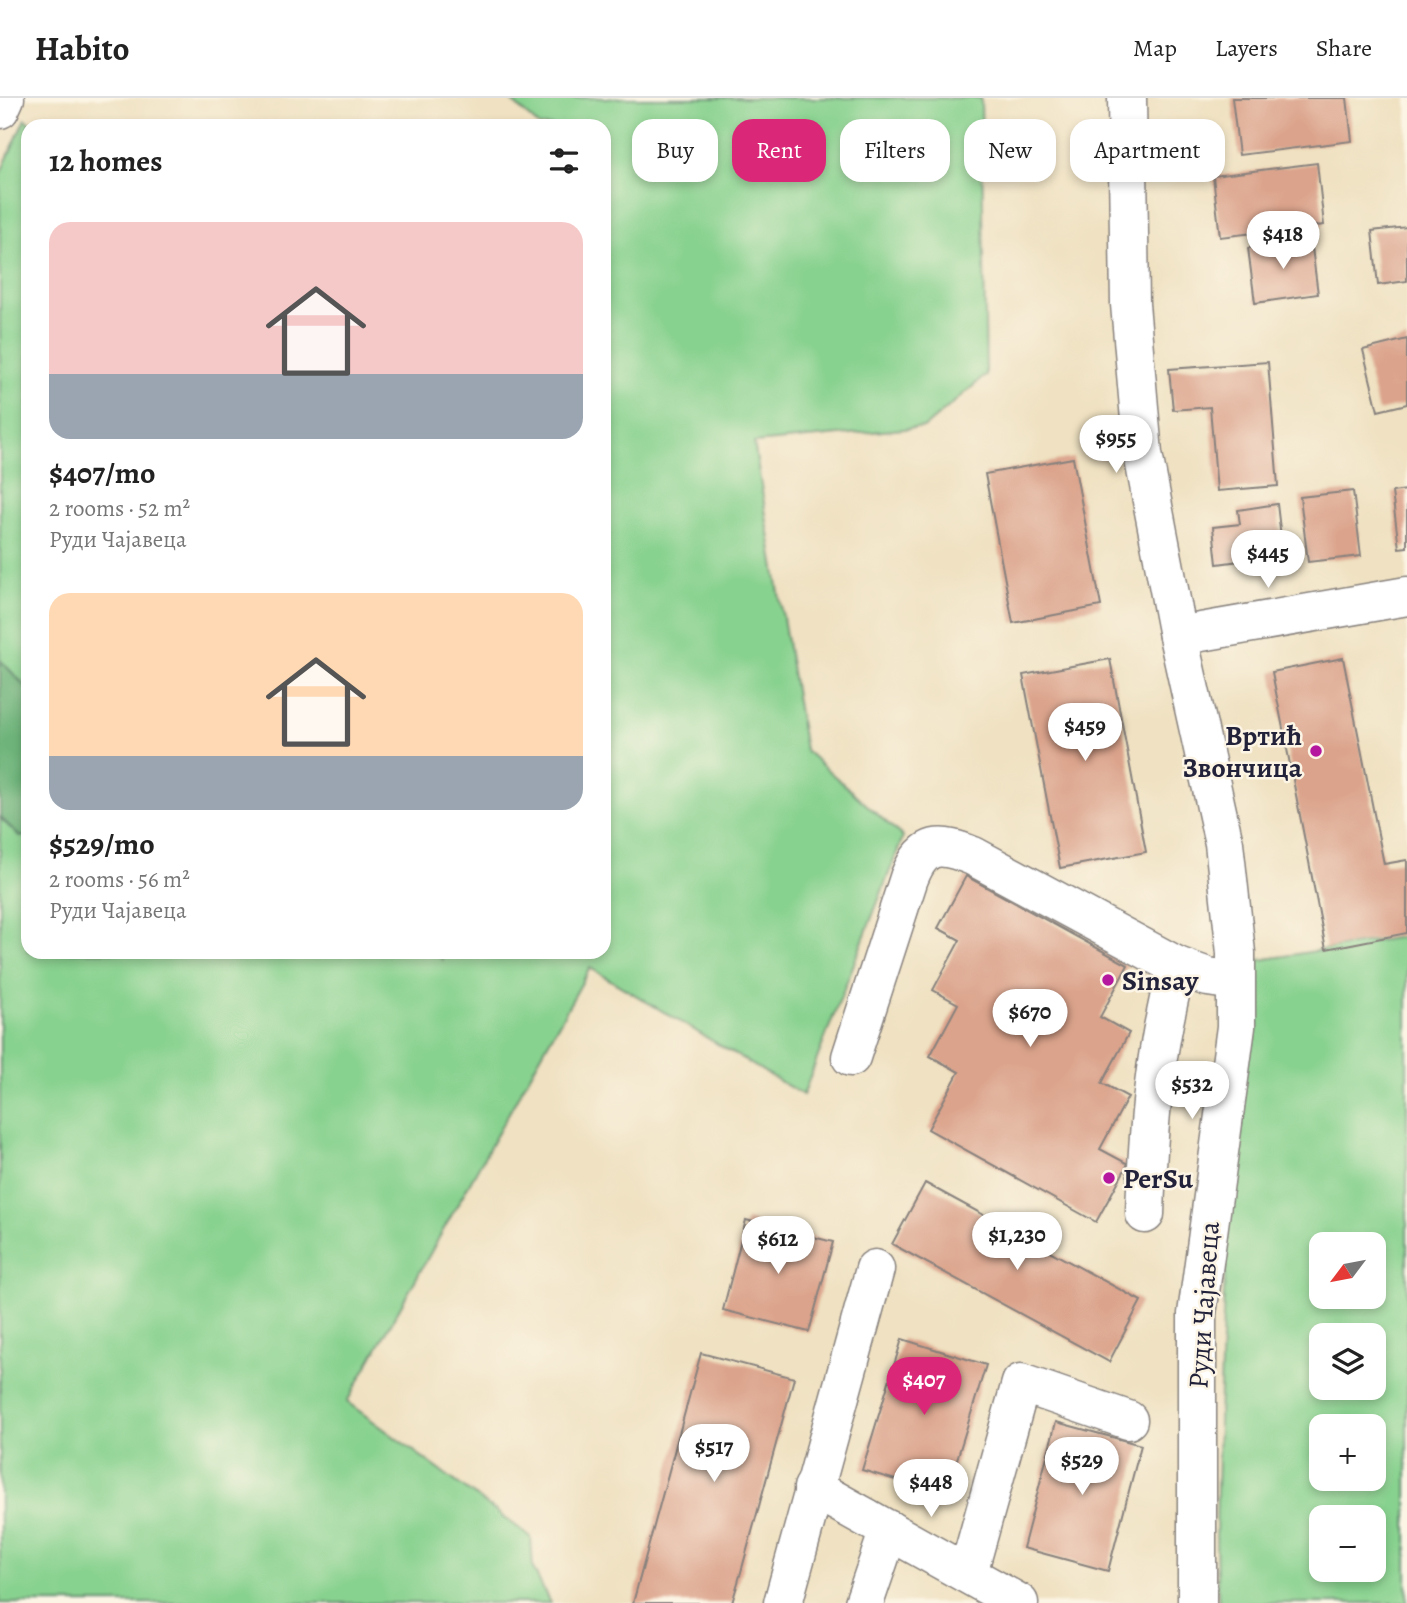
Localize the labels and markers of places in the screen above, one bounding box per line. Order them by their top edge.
pin: $418 [1242,212,1324,271]
pin: $955 [1075,416,1157,475]
pin: $445 [1227,531,1309,590]
pin: $459 [1044,704,1126,763]
place label: Вртић Звончица [1182,717,1303,787]
marker: Вртић Звончица [1308,743,1324,759]
place label: Sinsay [1122,962,1199,1000]
marker: Sinsay [1100,972,1116,988]
pin: $670 [989,990,1071,1049]
pin: $532 [1151,1062,1233,1121]
place label: PerSu [1123,1160,1194,1198]
marker: PerSu [1101,1170,1117,1186]
pin: $1,230 [960,1212,1074,1272]
pin: $612 [737,1216,819,1276]
pin: $407 [883,1358,965,1417]
pin: $517 [673,1424,755,1484]
pin: $529 [1041,1438,1123,1497]
pin: $448 [890,1460,972,1519]

